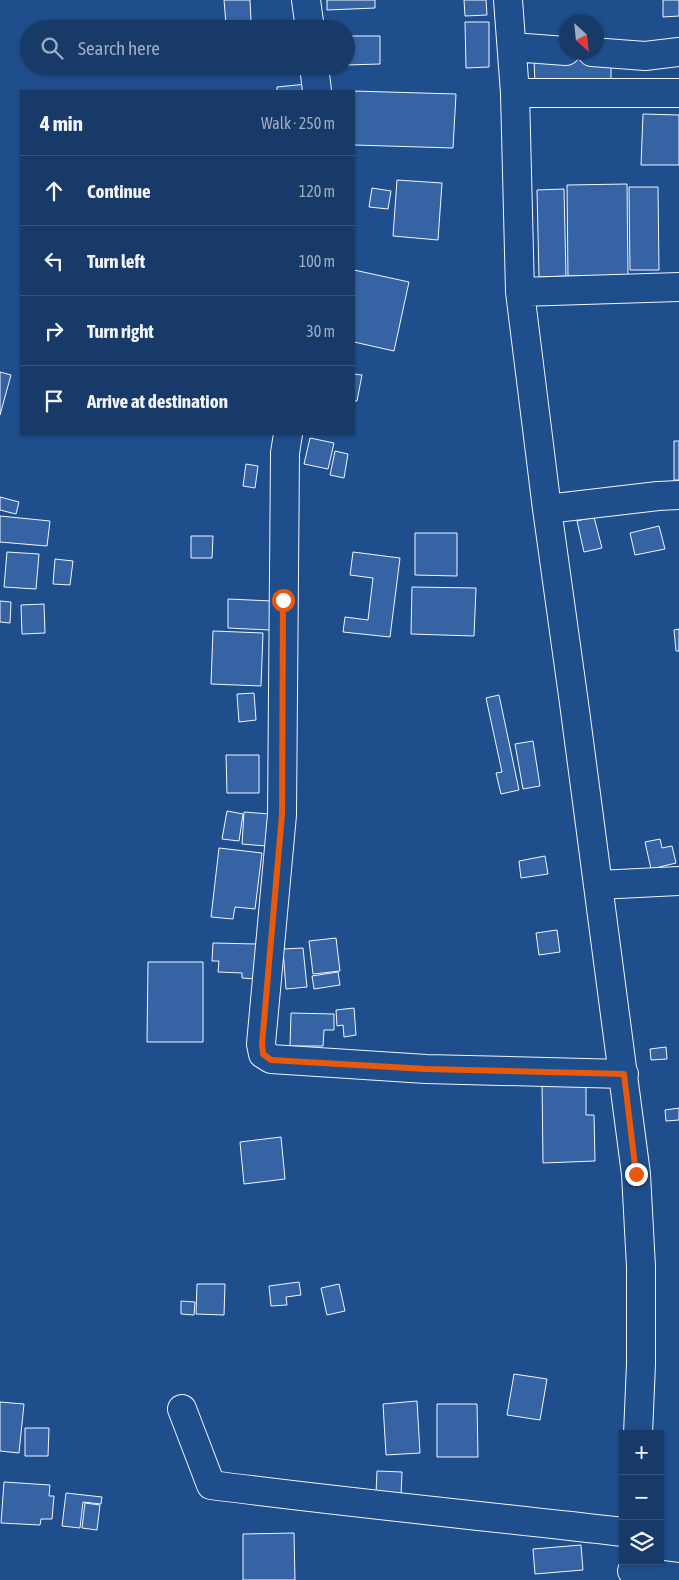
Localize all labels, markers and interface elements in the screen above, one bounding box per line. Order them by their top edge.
north arrow [559,15,604,60]
search box [20,20,355,75]
icon: search [38,34,66,62]
text: Search here [78,37,160,59]
text: 4 min [40,111,83,135]
text: Walk · 250 m [261,114,335,132]
icon: ahead [40,177,68,205]
text: Continue [87,180,151,202]
text: 120 m [299,182,335,200]
icon: left [40,247,68,275]
text: Turn left [87,250,145,272]
text: 100 m [299,252,335,270]
icon: right [40,317,68,345]
text: Turn right [87,320,154,342]
text: 30 m [306,322,335,340]
icon: arrive [40,387,68,415]
text: Arrive at destination [87,390,228,412]
route start [272,589,295,612]
route end [625,1163,648,1186]
map controls [619,1430,664,1565]
button: + [619,1430,664,1475]
button: − [619,1475,664,1520]
button: layers [619,1520,664,1565]

